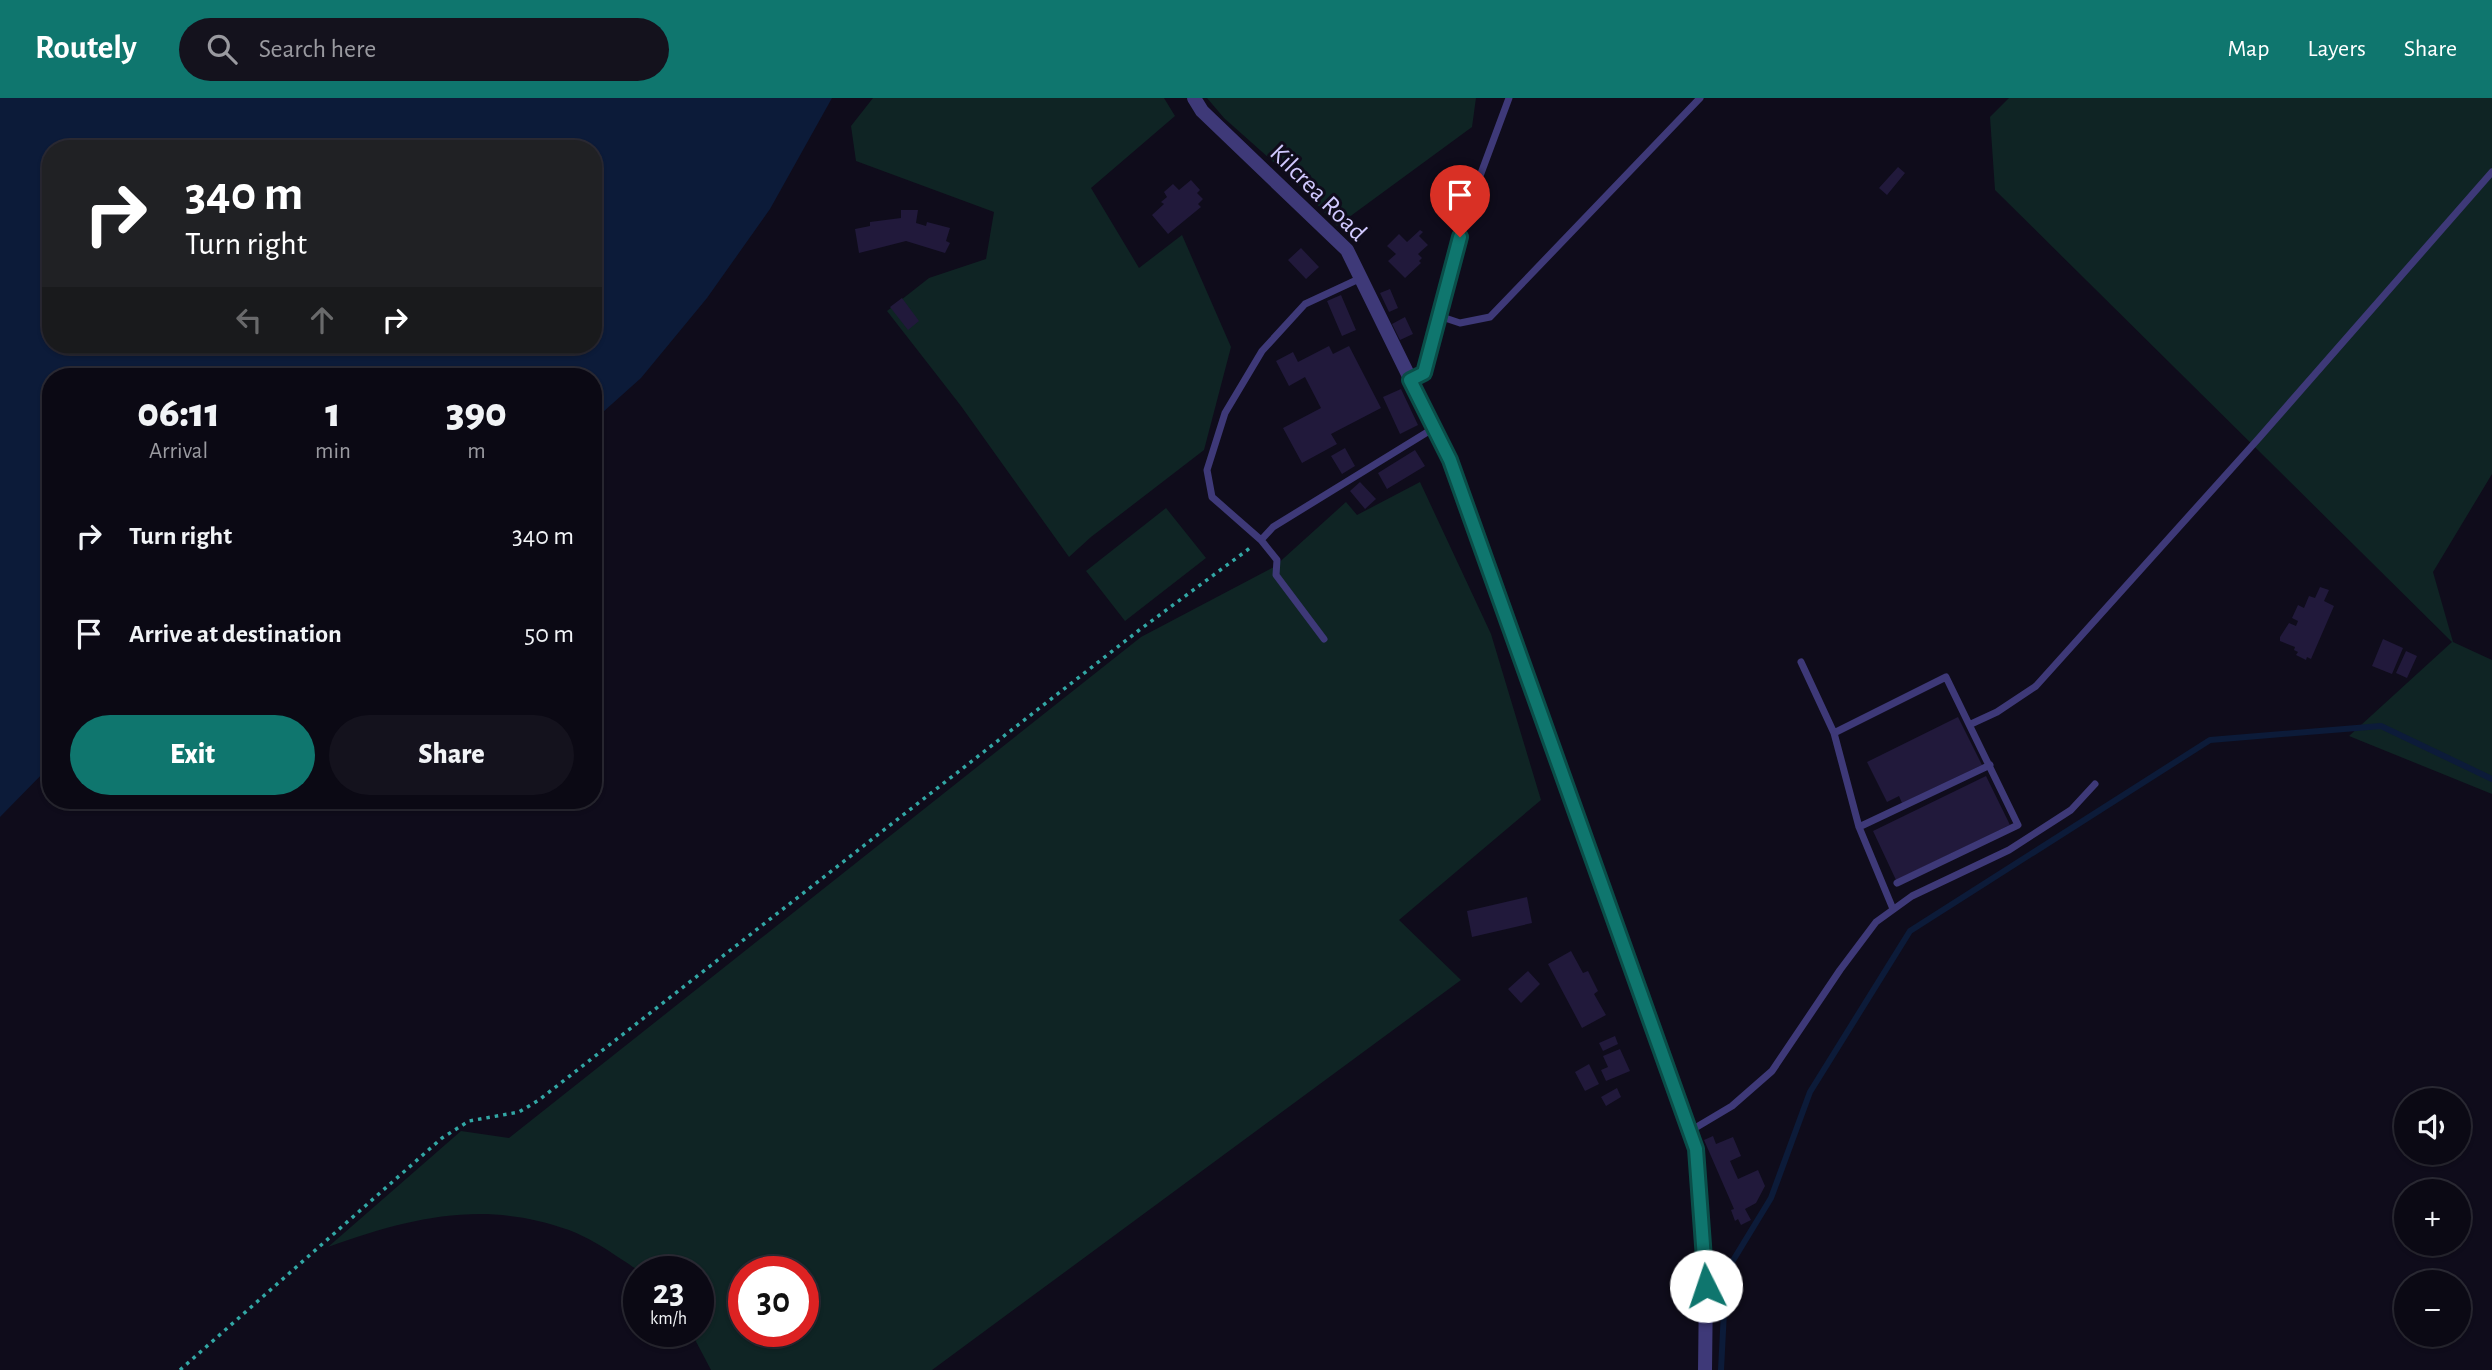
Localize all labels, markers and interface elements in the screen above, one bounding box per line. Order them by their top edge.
search box [179,18,669,81]
icon: search [203,30,241,68]
text: Routely [35,32,137,65]
text: Search here [259,36,376,62]
text: Map [2227,37,2269,61]
text: Layers [2307,37,2366,61]
text: Share [2404,37,2457,61]
street label: Kilcrea Road [1265,139,1372,246]
pin [1430,165,1490,237]
icon: right [70,168,161,259]
text: 340 m [185,170,303,219]
icon: arrive [1441,176,1479,214]
text: Turn right [185,228,307,260]
icon: left [230,301,268,339]
icon: ahead [303,301,341,339]
icon: right [376,301,414,339]
text: 06:11 [137,392,220,434]
text: 1 [325,392,341,434]
text: 390 [446,392,507,434]
text: Arrival [149,440,208,463]
text: min [315,440,351,463]
text: m [467,440,486,463]
icon: right [70,517,108,555]
text: Turn right [129,523,232,549]
text: 340 m [512,523,574,549]
icon: arrive [70,615,108,653]
text: Arrive at destination [129,621,342,647]
text: 50 m [524,621,574,647]
button: Exit [70,715,315,795]
button: Share [329,715,574,795]
map controls [2394,1088,2471,1347]
button: sound [2394,1088,2471,1165]
button: + [2394,1179,2471,1256]
position arrow [1669,1249,1743,1323]
speed limit sign: 30 [728,1256,819,1347]
button: − [2394,1270,2471,1347]
text: 23 [653,1275,684,1310]
text: km/h [650,1310,687,1328]

